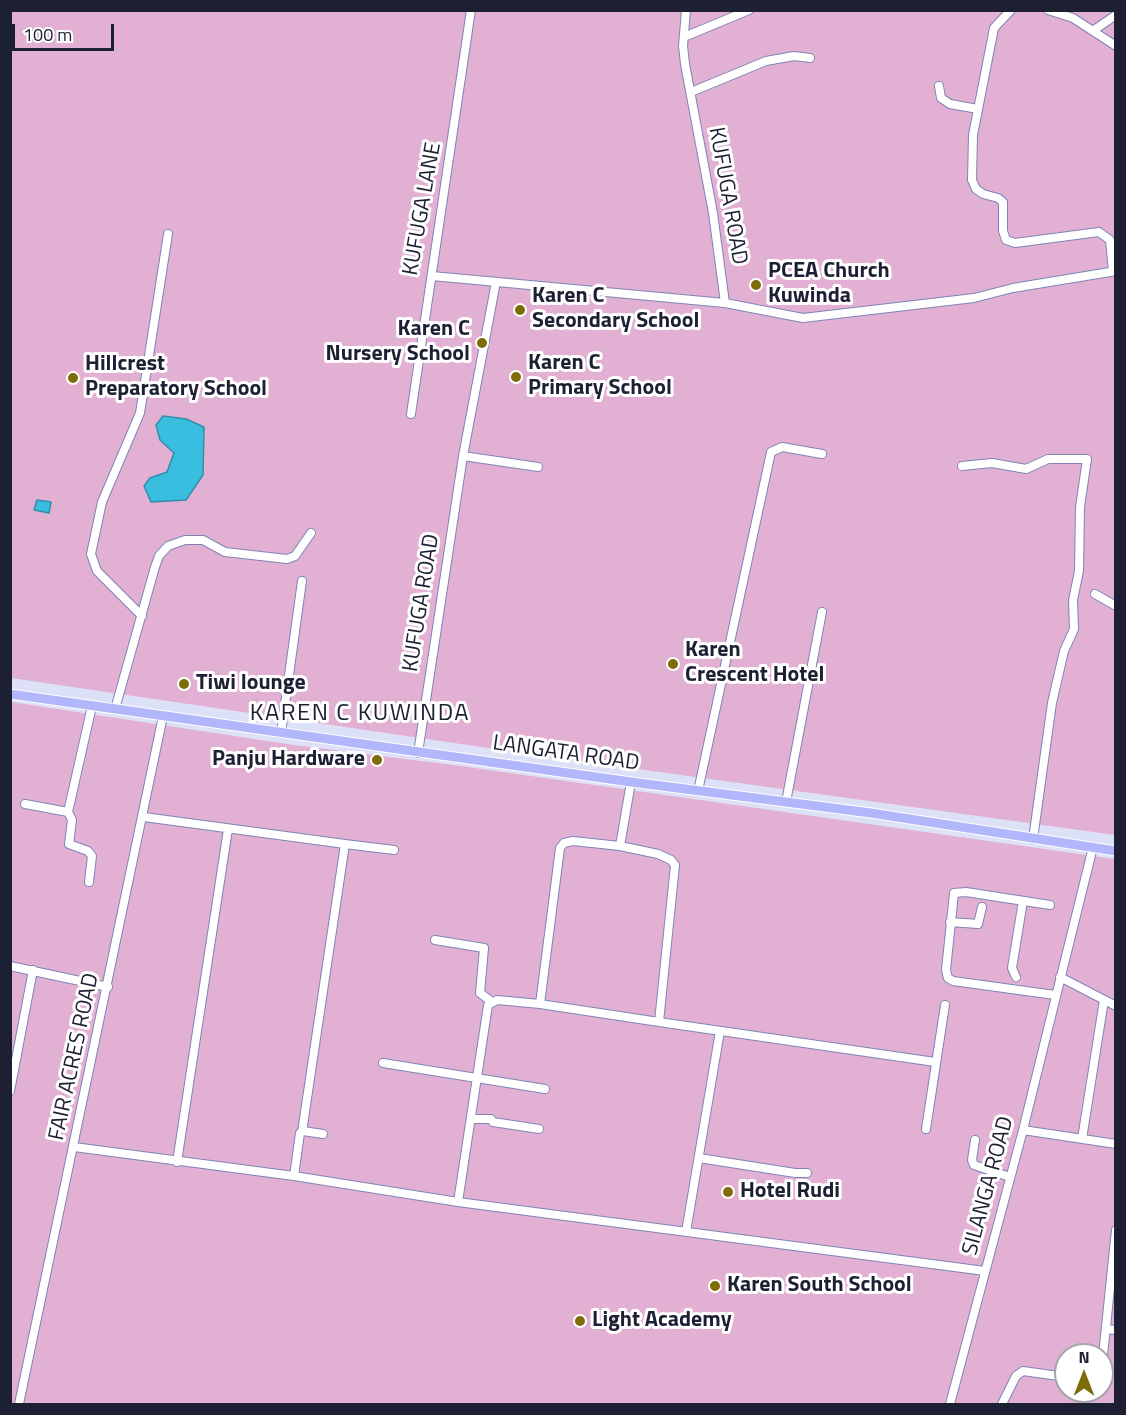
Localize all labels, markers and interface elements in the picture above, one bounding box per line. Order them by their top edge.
scale bar [15,12,117,50]
text: 100 m [23,21,72,48]
street label: KUFUGA ROAD [702,125,752,267]
street label: KUFUGA LANE [398,140,448,278]
place label: PCEA Church Kuwinda [768,259,890,310]
marker: PCEA Church Kuwinda [749,278,763,292]
place label: Karen C Secondary School [532,284,699,336]
marker: Karen C Secondary School [513,303,527,317]
place label: Karen C Nursery School [325,317,470,368]
marker: Karen C Nursery School [475,336,489,350]
place label: Karen C Primary School [528,351,672,402]
place label: Hillcrest Preparatory School [85,352,267,404]
marker: Karen C Primary School [509,370,523,384]
marker: Hillcrest Preparatory School [66,371,80,385]
street label: KUFUGA ROAD [398,532,446,674]
place label: Karen Crescent Hotel [685,638,824,690]
marker: Karen Crescent Hotel [666,657,680,671]
place label: Tiwi lounge [196,671,306,697]
marker: Tiwi lounge [177,677,191,691]
district label: KAREN C KUWINDA [250,700,470,728]
street label: LANGATA ROAD [491,731,641,777]
place label: Panju Hardware [212,747,365,773]
marker: Panju Hardware [370,753,384,767]
street label: FAIR ACRES ROAD [44,971,106,1143]
street label: SILANGA ROAD [958,1114,1020,1258]
place label: Hotel Rudi [740,1179,840,1205]
marker: Hotel Rudi [721,1185,735,1199]
place label: Karen South School [727,1273,912,1299]
marker: Karen South School [708,1279,722,1293]
place label: Light Academy [592,1308,732,1334]
marker: Light Academy [573,1314,587,1328]
north arrow [1054,1343,1114,1403]
text: N [1078,1345,1090,1369]

